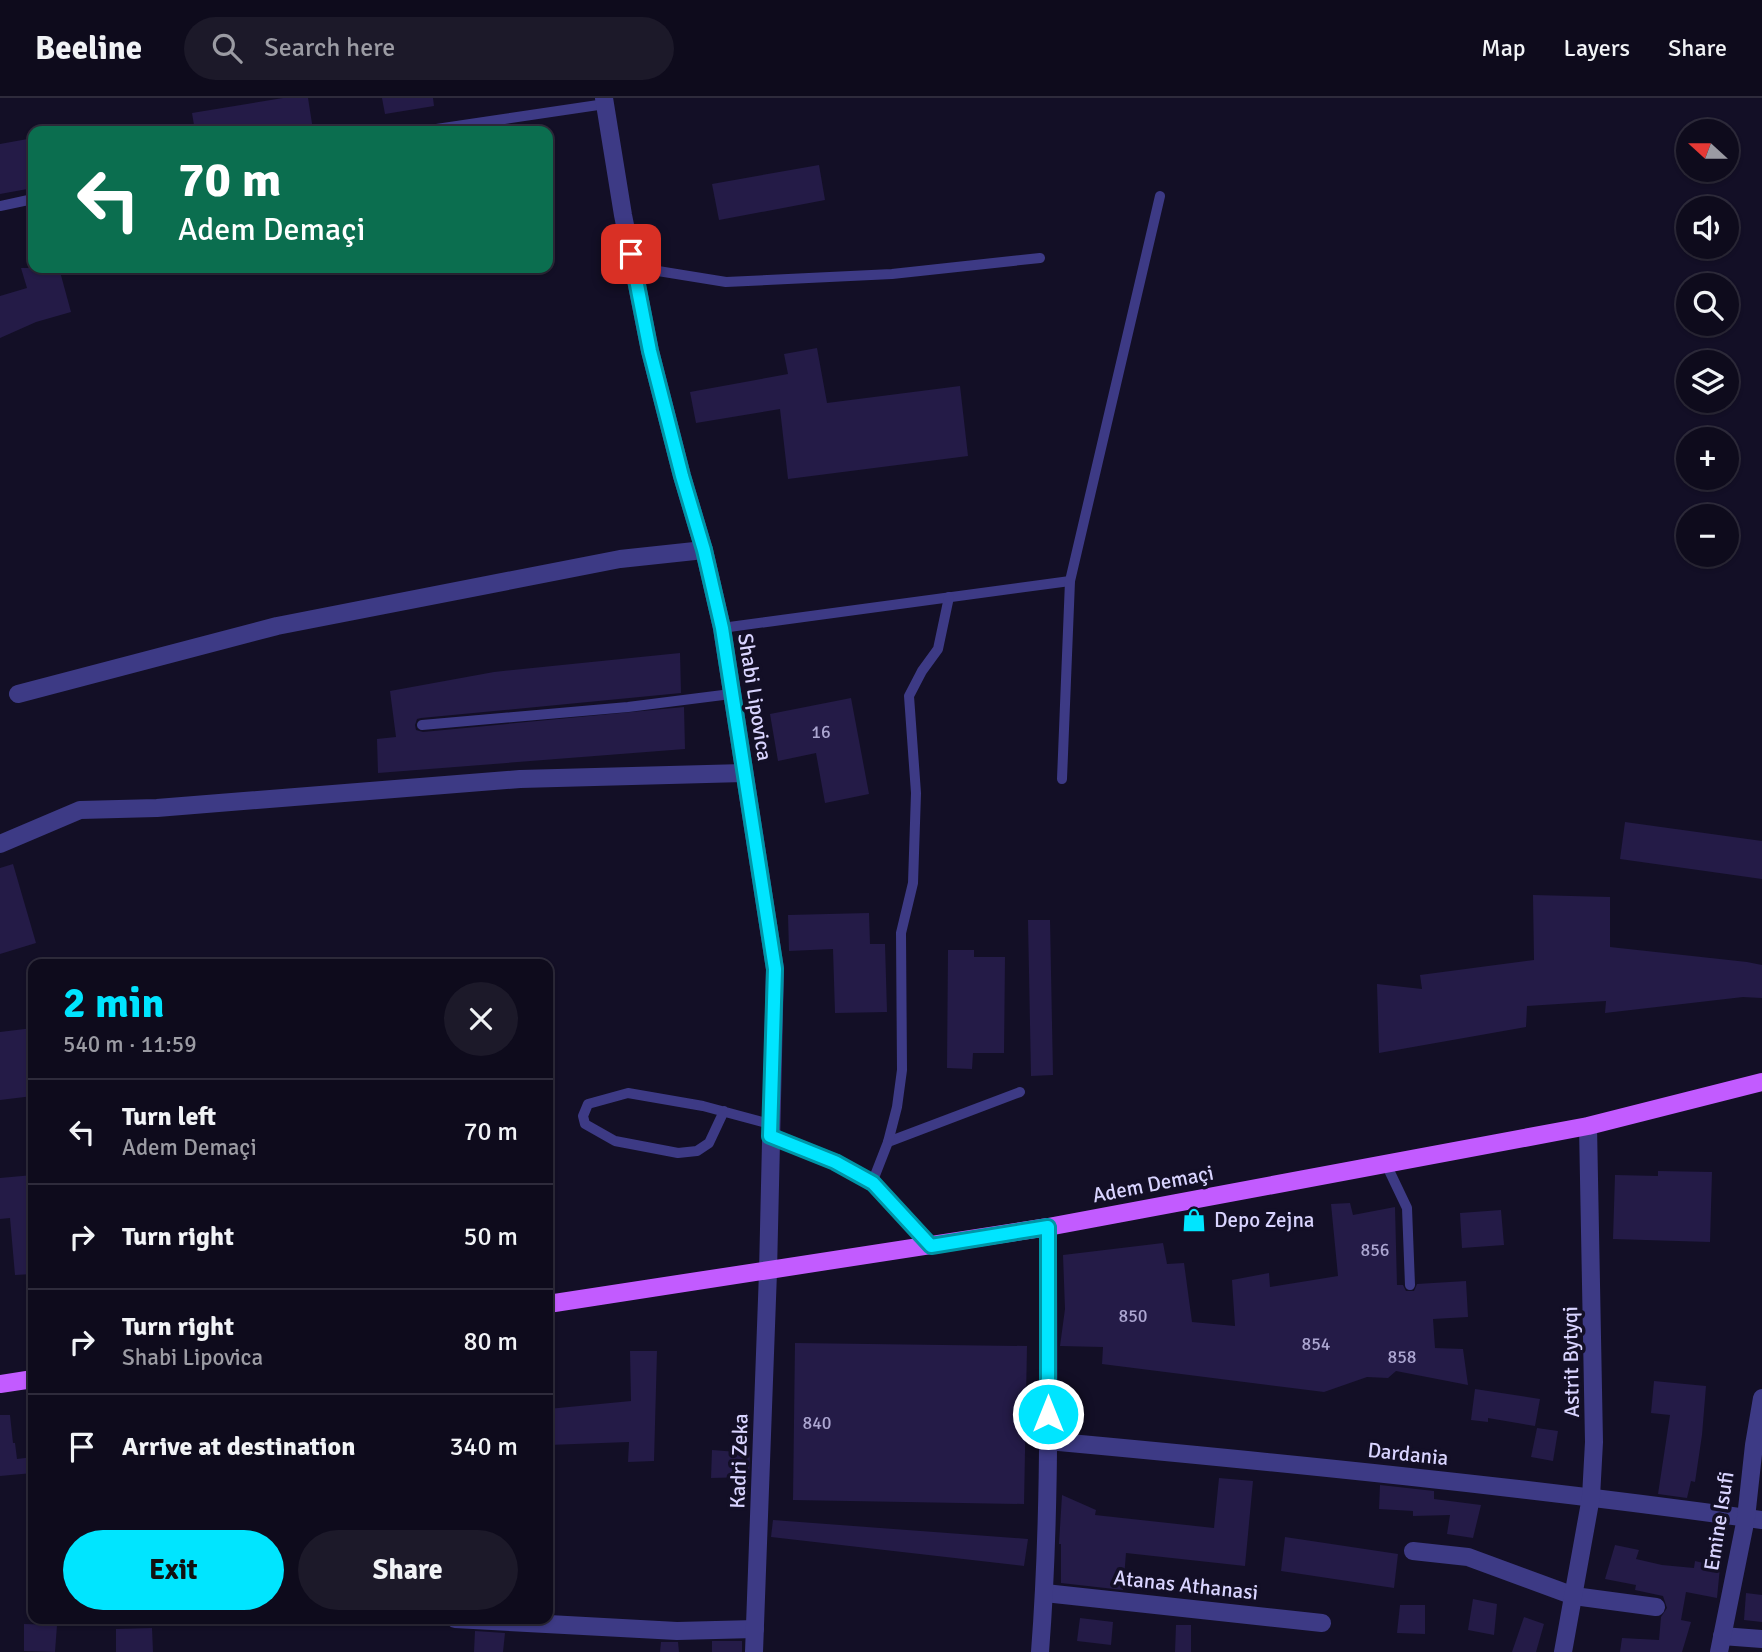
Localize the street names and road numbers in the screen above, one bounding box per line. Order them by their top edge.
street label: Shabi Lipovica [732,631,778,763]
street label: Adem Demaçi [1090,1160,1216,1208]
street label: Astrit Bytyqi [1557,1306,1585,1418]
street label: Kadri Zeka [724,1413,754,1509]
street label: Dardania [1366,1437,1450,1471]
street label: Emine Isufi [1698,1470,1740,1572]
street label: Atanas Athanasi [1112,1564,1260,1606]

